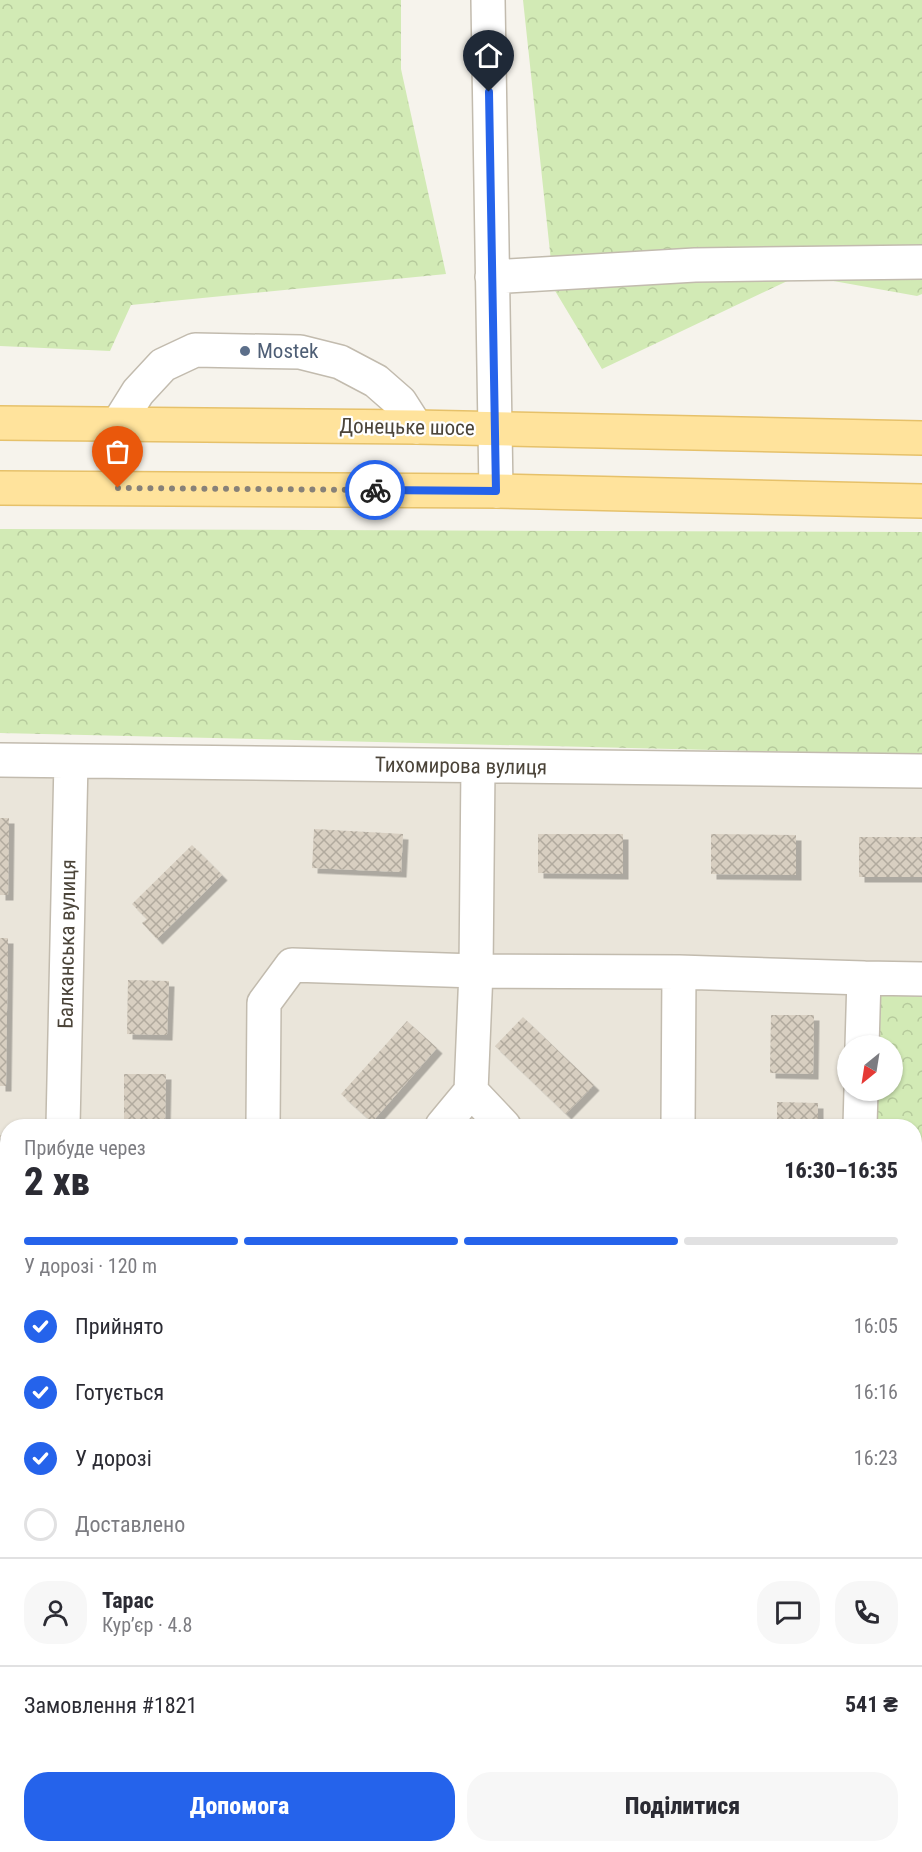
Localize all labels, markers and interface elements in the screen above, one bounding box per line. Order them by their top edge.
pin [463,30,514,92]
icon: home [472,39,505,72]
place label: Mostek [257,339,319,363]
marker: Mostek [238,344,252,358]
street label: Донецьке шосе [339,414,475,440]
pin [92,426,143,488]
icon: bag [101,435,134,468]
courier [345,460,405,520]
icon: bike [359,474,392,507]
street label: Тихомирова вулиця [375,752,547,780]
street label: Балканська вулиця [54,859,80,1029]
north arrow [837,1035,903,1101]
map controls [837,1035,903,1101]
text: Прибуде через [24,1136,146,1160]
text: 16:30–16:35 [784,1158,898,1183]
text: 2 хв [24,1159,90,1205]
text: У дорозі · 120 m [24,1254,157,1278]
icon: check [24,1310,57,1343]
text: Прийнято [75,1314,164,1339]
text: 16:05 [854,1314,898,1338]
icon: check [24,1376,57,1409]
text: Готується [75,1380,164,1405]
text: 16:16 [854,1380,898,1404]
icon: check [24,1442,57,1475]
text: У дорозі [75,1446,152,1471]
text: 16:23 [854,1446,898,1470]
text: Доставлено [75,1512,185,1537]
button: person [24,1581,87,1644]
button: chat [757,1581,820,1644]
button: phone [835,1581,898,1644]
text: Тарас [102,1588,154,1613]
text: Кур’єр · 4.8 [102,1613,192,1637]
text: 541 ₴ [845,1692,898,1717]
text: Замовлення #1821 [24,1693,197,1718]
button: Допомога [24,1772,455,1841]
button: Поділитися [467,1772,898,1841]

